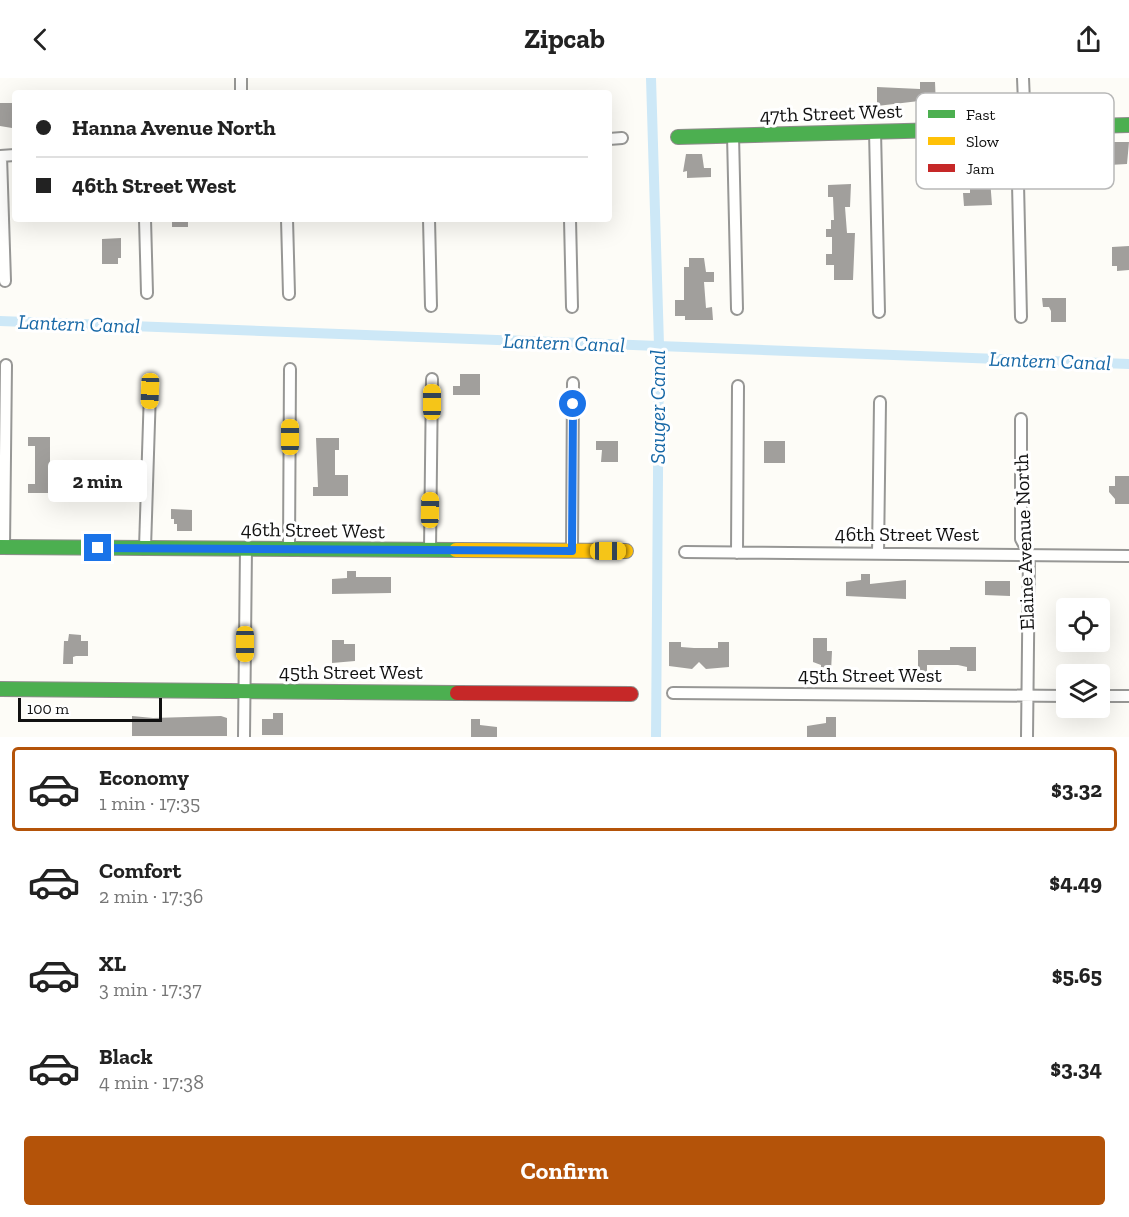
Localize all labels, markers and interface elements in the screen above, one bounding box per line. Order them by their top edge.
icon: back [24,23,57,56]
text: Zipcab [524,23,605,55]
icon: share [1072,23,1105,56]
legend [916,93,1114,189]
street label: 47th Street West [759,98,903,127]
text: Fast [966,105,995,124]
text: Hanna Avenue North [72,114,276,141]
text: Slow [966,132,1000,151]
text: Jam [966,159,995,178]
text: 46th Street West [72,172,236,199]
water label: Lantern Canal [18,309,140,338]
water label: Lantern Canal [503,328,625,357]
water label: Lantern Canal [989,346,1111,375]
water label: Sauger Canal [645,350,670,464]
car [140,373,160,409]
car [423,384,441,420]
route start [559,390,586,417]
car [281,419,299,455]
street label: Elaine Avenue North [1009,453,1039,631]
callout: 2 min [48,461,148,503]
text: 2 min [73,469,122,493]
car [421,492,439,528]
street label: 46th Street West [241,517,386,543]
street label: 46th Street West [835,522,980,546]
route end [84,534,111,561]
car [590,542,626,560]
map controls [1056,598,1110,718]
button: locate [1056,598,1110,652]
car [236,626,254,662]
street label: 45th Street West [279,660,424,684]
street label: 45th Street West [798,663,943,687]
button: layers [1056,664,1110,718]
scale bar [18,695,162,722]
text: 100 m [27,699,69,718]
icon: car [27,762,81,816]
text: Economy [99,764,189,791]
text: $3.32 [1051,776,1102,803]
text: 1 min · 17:35 [99,791,200,815]
icon: car [27,855,81,909]
text: Comfort [99,857,181,884]
text: $4.49 [1049,869,1102,896]
text: 2 min · 17:36 [99,884,203,908]
icon: car [27,948,81,1002]
text: XL [99,950,126,977]
text: $5.65 [1052,962,1102,989]
text: 3 min · 17:37 [99,977,202,1001]
icon: car [27,1041,81,1095]
text: Black [99,1043,153,1070]
text: $3.34 [1050,1055,1102,1082]
text: 4 min · 17:38 [99,1070,204,1094]
button: Confirm [24,1136,1105,1205]

